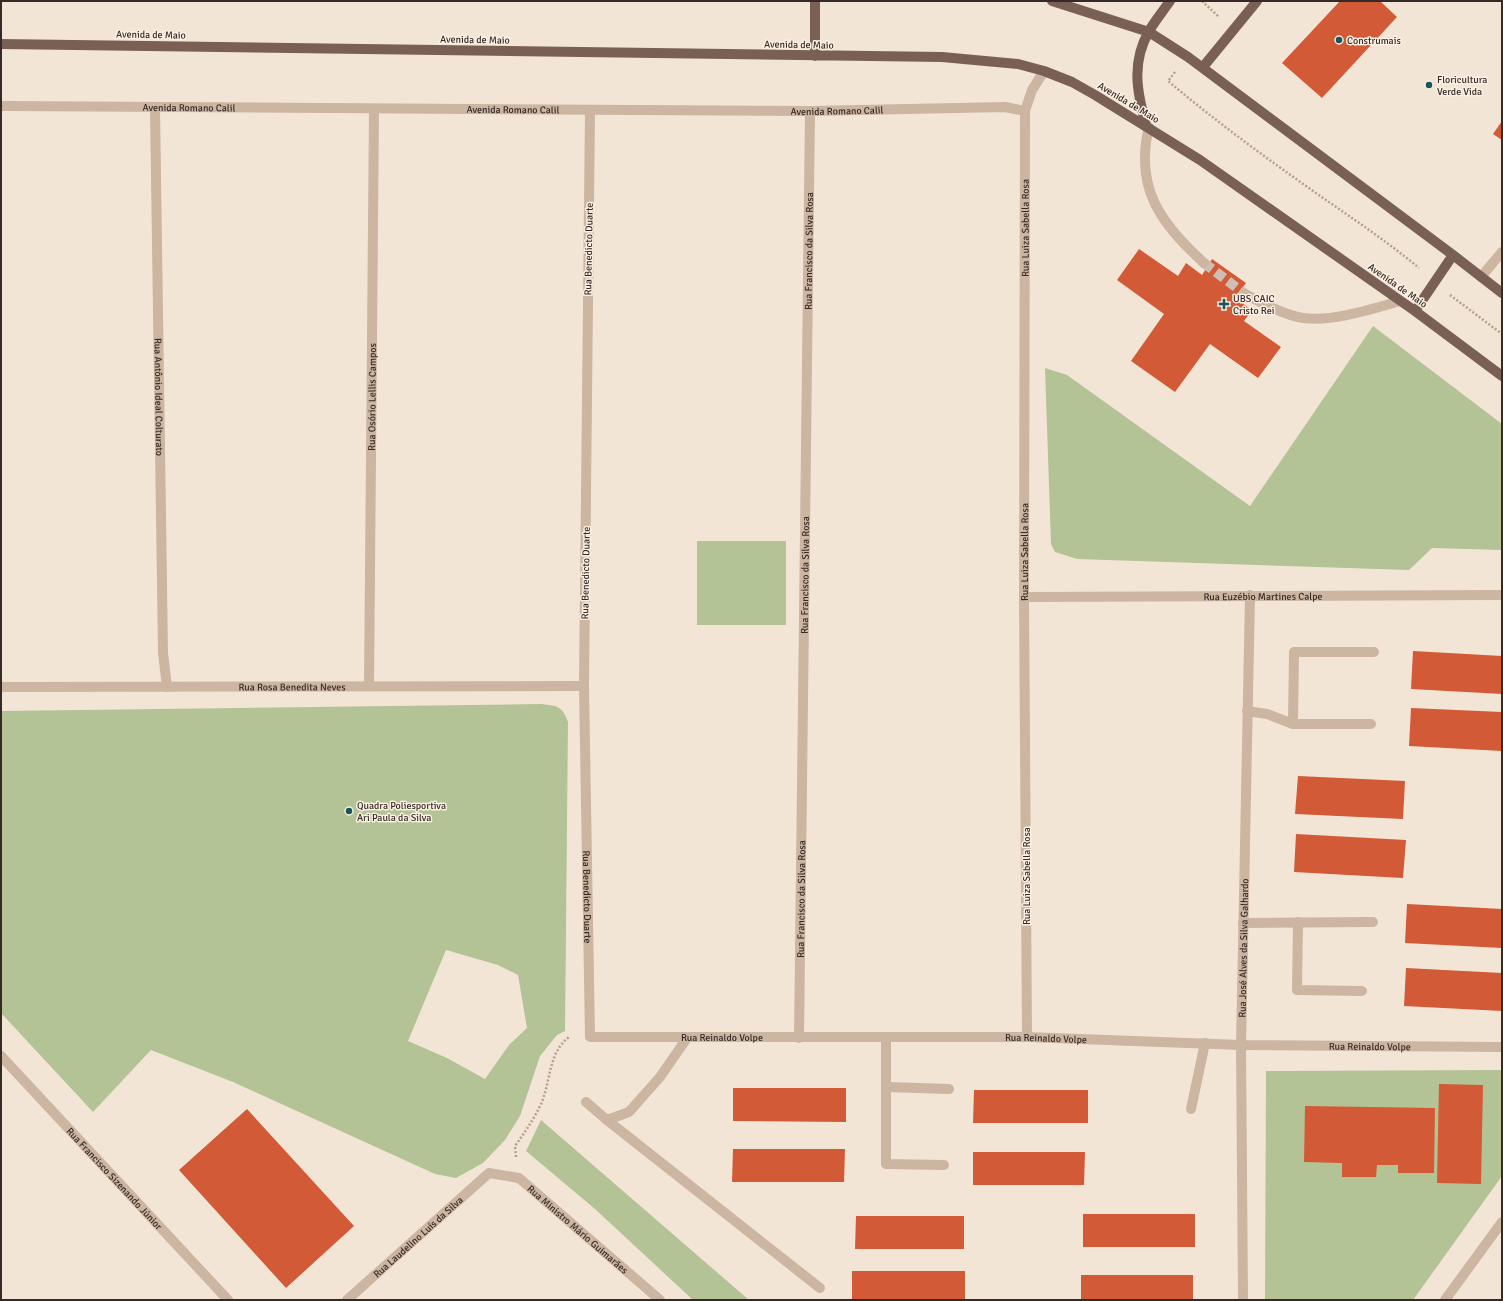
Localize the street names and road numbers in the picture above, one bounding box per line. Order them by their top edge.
street label: Avenida de Maio [116,28,186,42]
street label: Avenida de Maio [440,33,510,47]
street label: Avenida de Maio [764,38,834,52]
street label: Avenida de Maio [1096,80,1161,126]
street label: Avenida Romano Calil [143,102,235,114]
street label: Avenida Romano Calil [467,104,559,116]
street label: Avenida Romano Calil [791,104,884,118]
street label: Rua Luiza Sabella Rosa [1020,179,1032,277]
street label: Rua Francisco da Silva Rosa [803,192,816,310]
street label: Rua Benedicto Duarte [582,202,596,296]
street label: Avenida de Maio [1365,261,1429,311]
street label: Rua Antônio Ideal Colturato [151,338,165,456]
street label: Rua Osório Lellis Campos [366,343,379,451]
street label: Rua Luiza Sabella Rosa [1019,503,1031,601]
street label: Rua Francisco da Silva Rosa [799,516,812,634]
street label: Rua Benedicto Duarte [579,526,593,620]
street label: Rua Euzébio Martines Calpe [1203,591,1323,603]
street label: Rua Rosa Benedita Neves [238,681,346,694]
street label: Rua Luiza Sabella Rosa [1021,827,1033,925]
street label: Rua Francisco da Silva Rosa [795,840,808,958]
street label: Rua Benedicto Duarte [580,850,593,944]
street label: Rua José Alves da Silva Galhardo [1237,878,1251,1018]
street label: Rua Reinaldo Volpe [681,1032,763,1044]
street label: Rua Reinaldo Volpe [1005,1032,1087,1046]
street label: Rua Reinaldo Volpe [1329,1041,1411,1053]
street label: Rua Francisco Sizenando Júnior [64,1125,165,1233]
street label: Rua Ministro Mário Guimarães [525,1183,631,1277]
street label: Rua Laudelino Luís da Silva [371,1194,466,1281]

